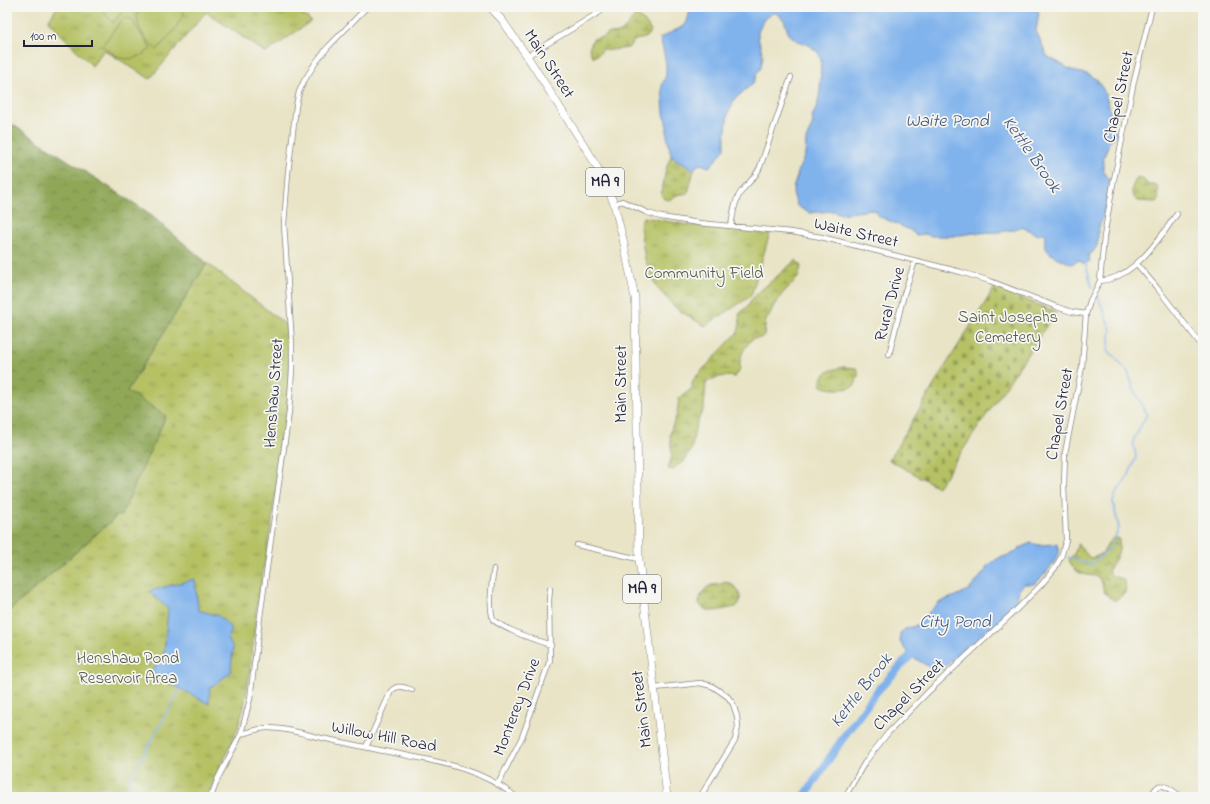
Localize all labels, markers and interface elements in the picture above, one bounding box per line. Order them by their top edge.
scale bar [24,22,92,48]
street label: Main Street [517,24,581,104]
text: 100 m [30,28,57,46]
street label: Chapel Street [1097,48,1141,145]
water label: Waite Pond [905,109,989,135]
water label: Kettle Brook [995,111,1068,200]
road number: MA 9 [586,168,624,196]
street label: Waite Street [811,211,901,255]
park label: Community Field [644,261,764,287]
street label: Rural Drive [868,264,912,344]
park label: Saint Josephs Cemetery [958,305,1058,351]
street label: Henshaw Street [258,337,290,449]
street label: Main Street [609,345,634,423]
street label: Chapel Street [1040,366,1080,462]
road number: MA 9 [623,575,661,603]
water label: City Pond [919,610,992,636]
park label: Henshaw Pond Reservoir Area [77,646,180,691]
water label: Kettle Brook [825,647,900,734]
street label: Chapel Street [867,653,951,737]
street label: Monterey Drive [487,654,548,760]
street label: Main Street [625,668,659,749]
street label: Willow Hill Road [329,715,439,760]

